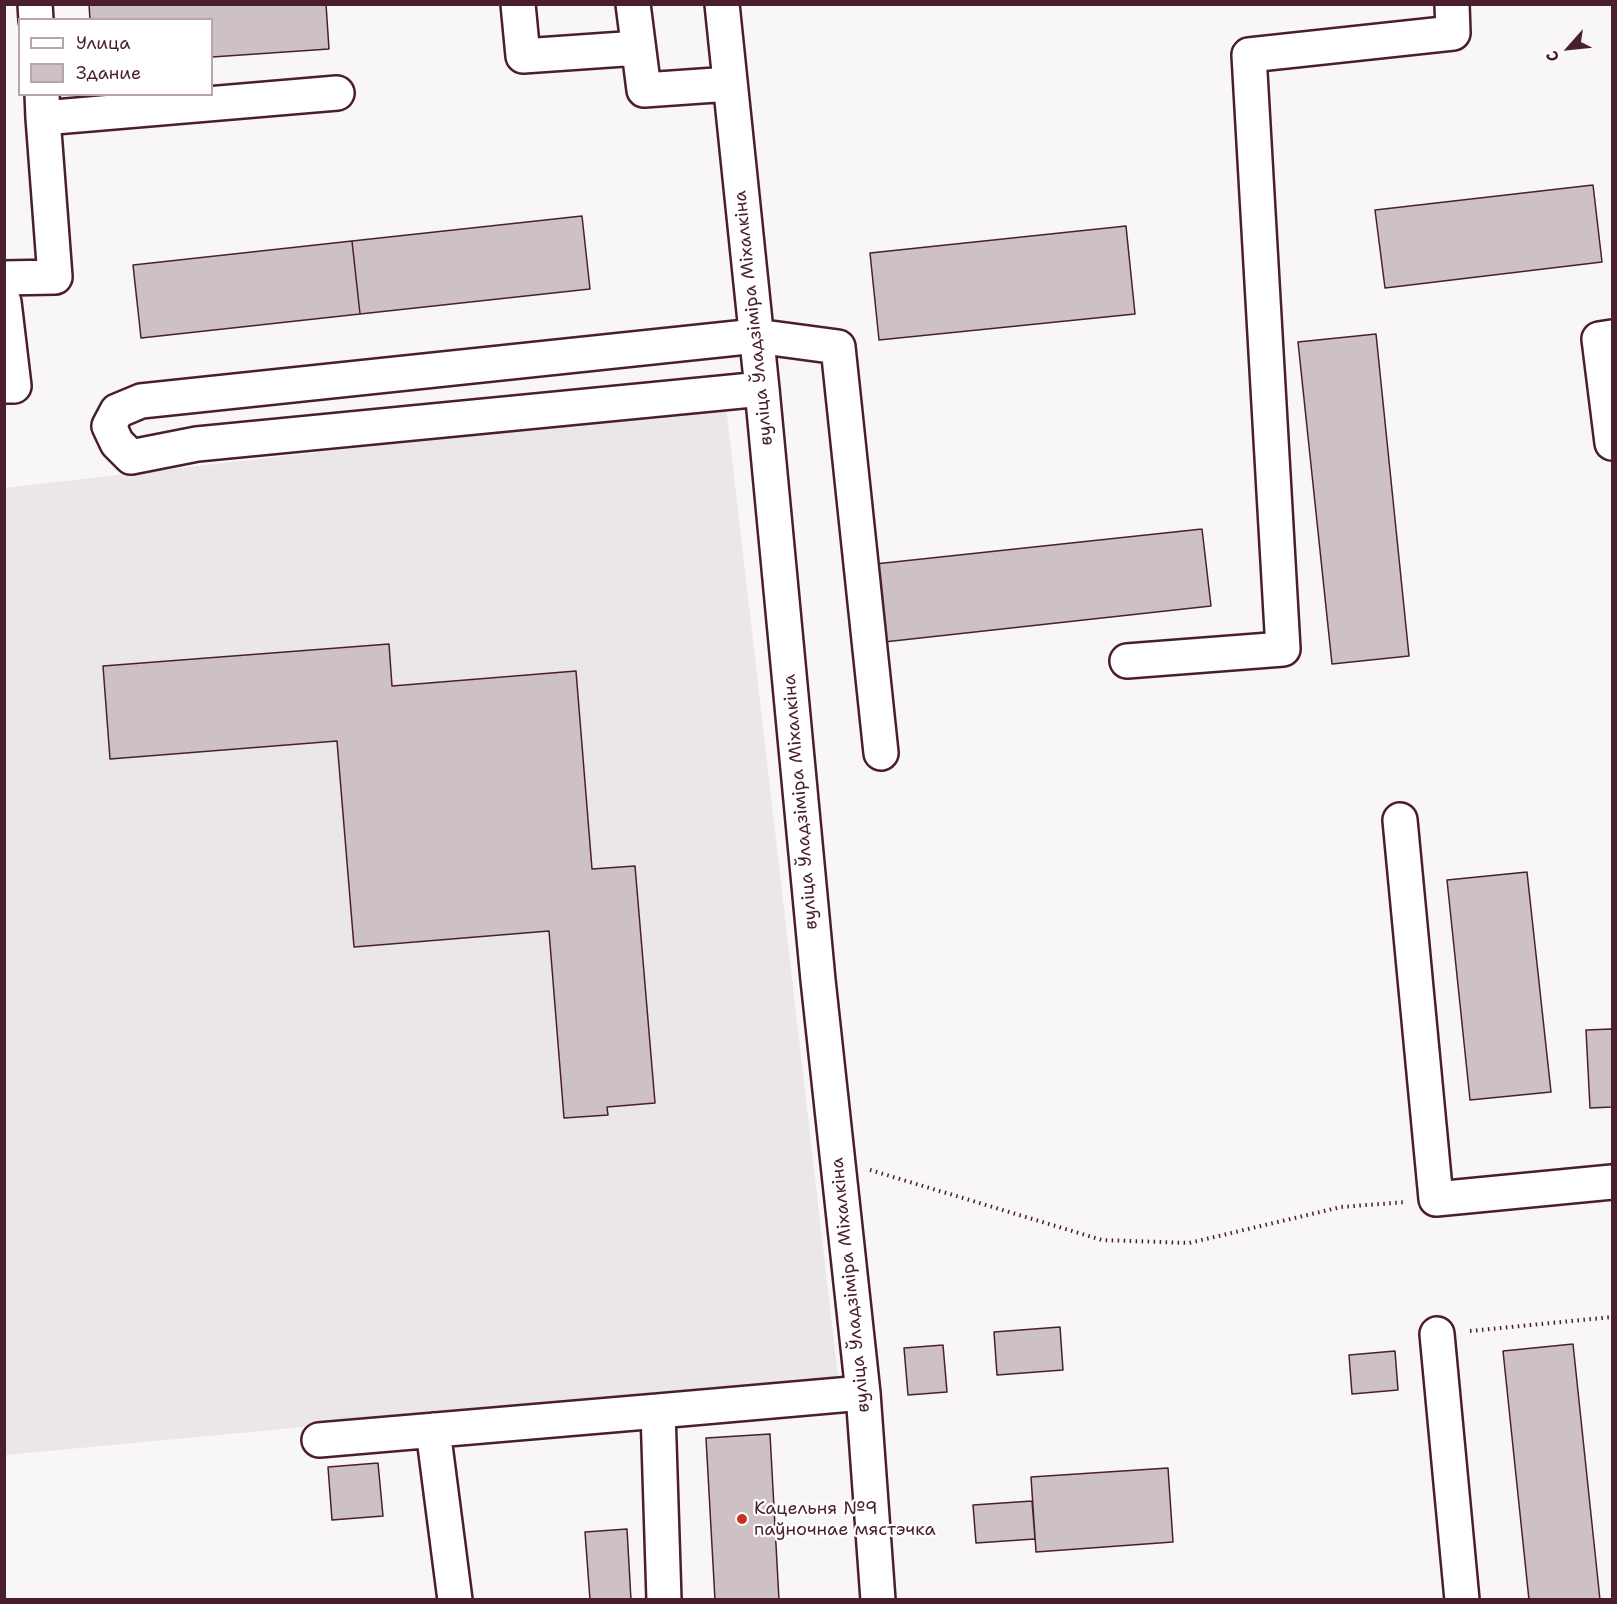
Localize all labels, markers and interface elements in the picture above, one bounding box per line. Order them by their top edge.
legend [18,18,213,96]
north arrow [1539,18,1599,78]
text: Улица [76,31,130,55]
text: С [1541,47,1564,66]
text: Здание [76,61,141,85]
street label: вуліца Ўладзіміра Міхалкіна [730,189,778,447]
street label: вуліца Ўладзіміра Міхалкіна [779,673,823,931]
street label: вуліца Ўладзіміра Міхалкіна [827,1156,875,1414]
place label: Кацельня №9 паўночнае мястэчка [754,1498,936,1540]
marker: Кацельня №9 паўночнае мястэчка [735,1512,749,1526]

